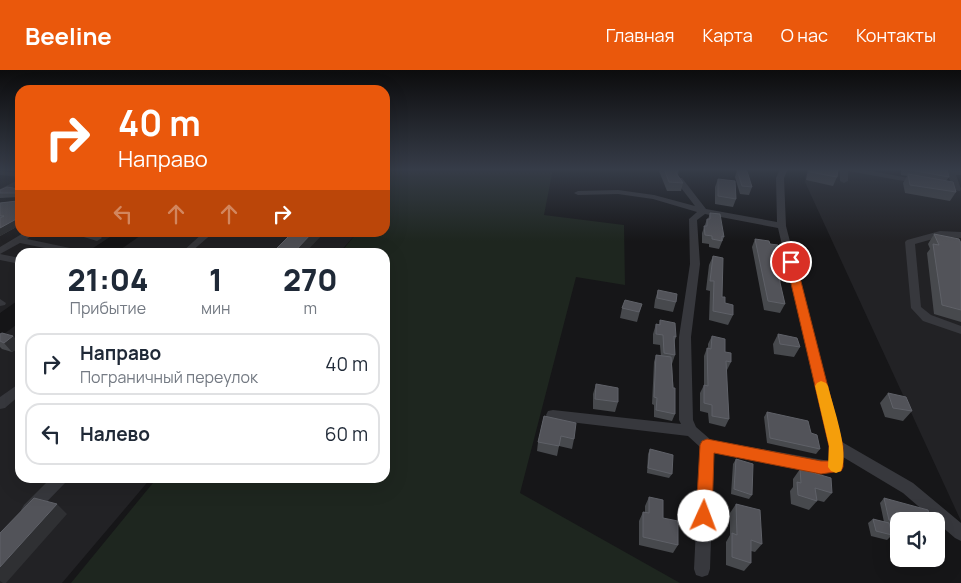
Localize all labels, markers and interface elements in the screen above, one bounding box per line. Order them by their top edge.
text: Beeline [25,19,112,52]
text: Главная [606,23,675,47]
text: Карта [703,23,753,47]
text: О нас [781,23,828,47]
text: Контакты [856,23,936,47]
text: 40 m [118,99,201,147]
icon: right [35,105,100,170]
text: Направо [118,144,208,174]
icon: left [109,200,137,228]
icon: ahead [162,200,190,228]
icon: ahead [215,200,243,228]
icon: right [268,200,296,228]
pin [770,241,812,283]
icon: arrive [777,248,805,276]
text: 21:04 [67,259,149,300]
text: 1 [209,259,223,300]
text: 270 [283,259,338,300]
text: Прибытие [70,297,146,319]
text: мин [201,297,231,319]
text: m [303,297,317,319]
text: Направо [80,340,161,366]
icon: right [37,350,65,378]
text: 40 m [325,351,368,377]
text: Пограничный переулок [80,366,258,388]
icon: left [37,420,65,448]
text: Налево [80,421,150,447]
text: 60 m [325,421,368,447]
position arrow [677,489,729,541]
map controls [890,512,945,567]
button: sound [890,512,945,567]

